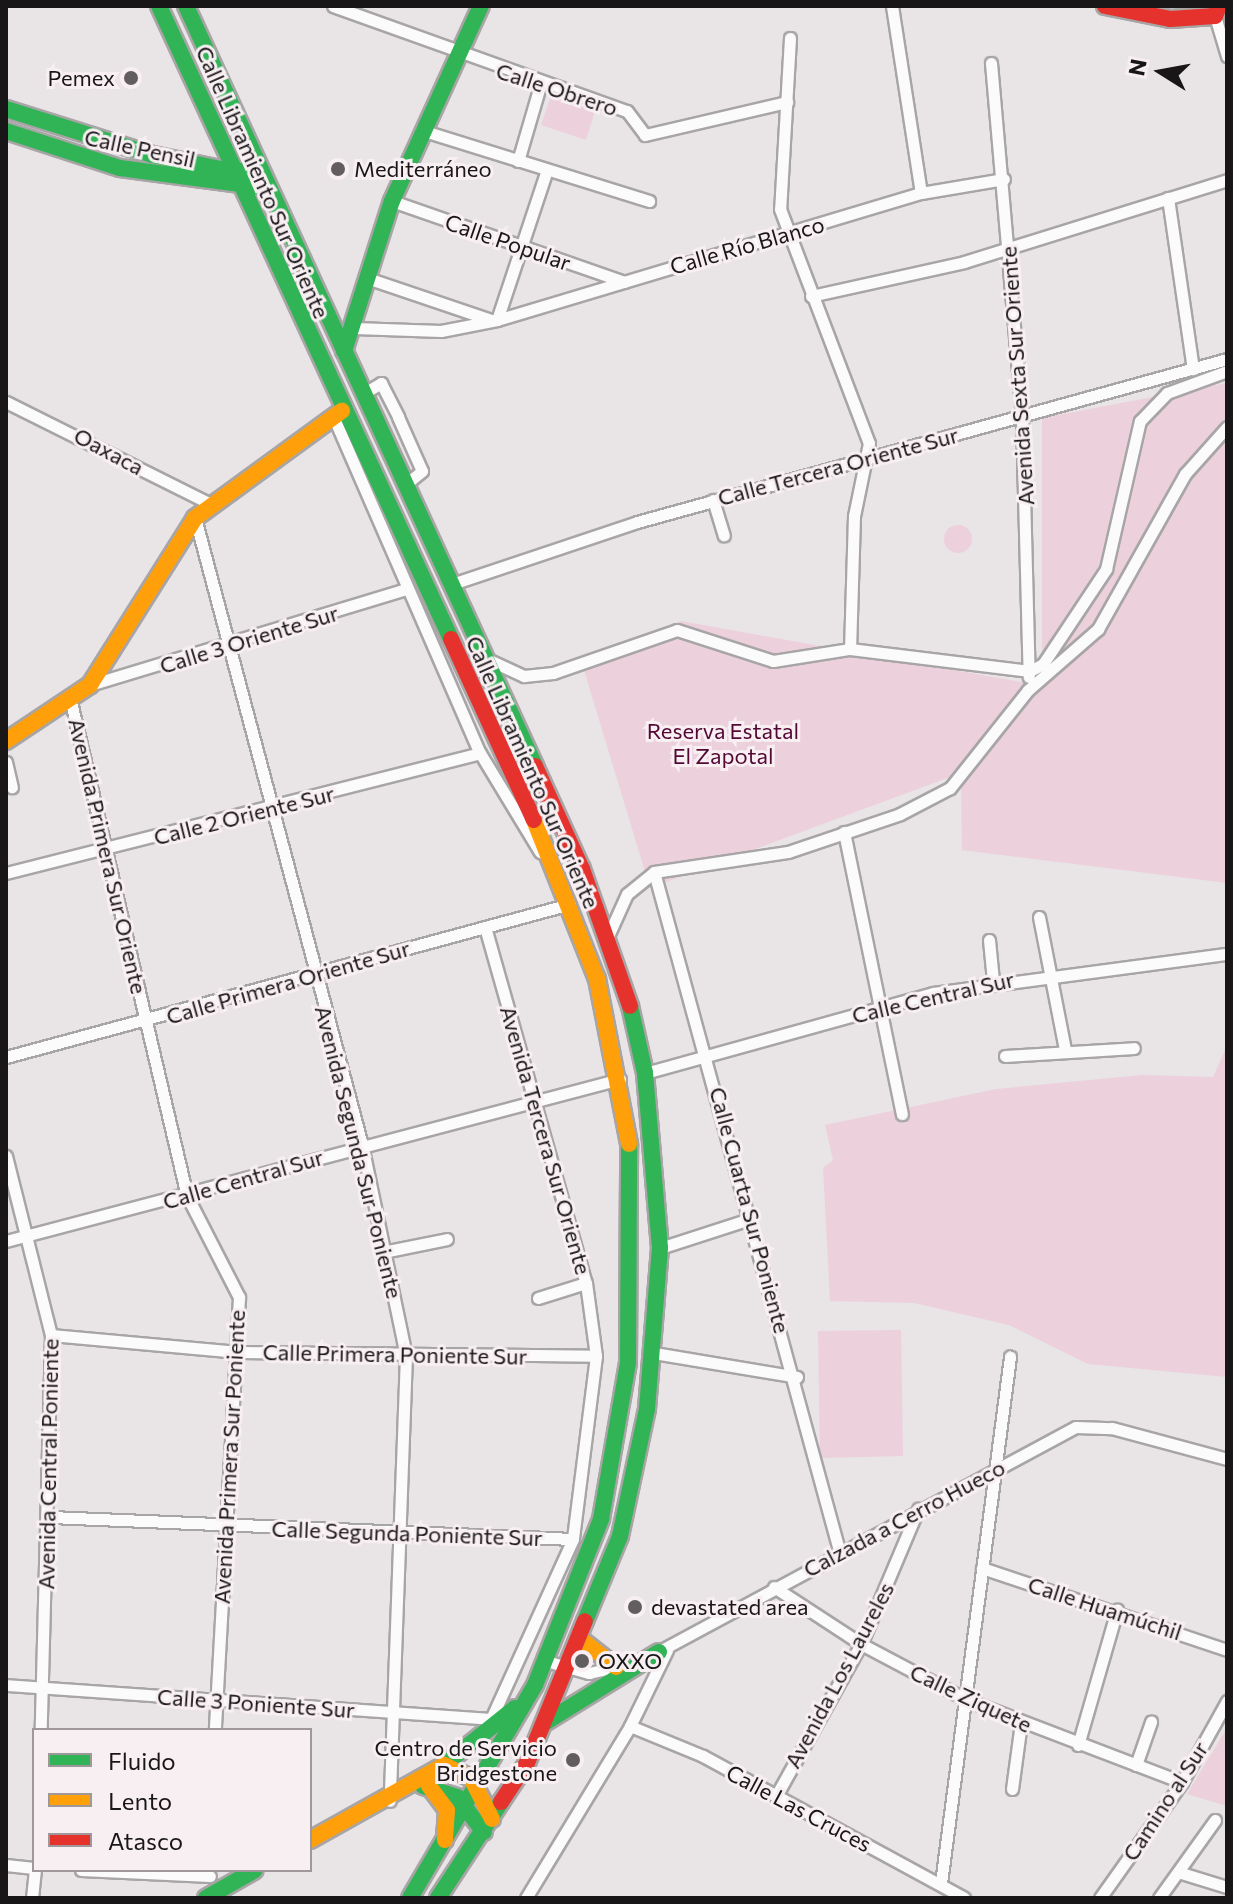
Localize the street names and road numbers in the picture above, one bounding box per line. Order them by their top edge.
street label: Calle Libramiento Sur Oriente [191,42,335,322]
street label: Calle Obrero [493,57,621,121]
street label: Calle Pensil [82,123,198,173]
street label: Calle Popular [442,208,574,276]
street label: Calle Río Blanco [667,210,827,280]
street label: Avenida Sexta Sur Oriente [995,246,1039,506]
street label: Calle Tercera Oriente Sur [715,421,961,511]
street label: Oaxaca [70,422,148,480]
street label: Calle 3 Oriente Sur [156,599,342,679]
street label: Calle Libramiento Sur Oriente [461,632,605,912]
street label: Avenida Primera Sur Oriente [63,716,153,996]
street label: Calle 2 Oriente Sur [151,780,337,850]
street label: Calle Primera Oriente Sur [163,935,413,1029]
street label: Calle Central Sur [849,965,1017,1029]
street label: Avenida Segunda Sur Poniente [310,1003,408,1301]
street label: Avenida Tercera Sur Oriente [495,1003,597,1277]
street label: Calle Cuarta Sur Poniente [704,1084,796,1336]
street label: Calle Central Sur [160,1143,326,1215]
street label: Avenida Primera Sur Poniente [208,1309,250,1605]
street label: Avenida Central Poniente [33,1338,63,1590]
street label: Calle Primera Poniente Sur [262,1338,528,1370]
street label: Calzada a Cerro Hueco [799,1454,1009,1582]
street label: Calle Segunda Poniente Sur [271,1515,543,1551]
street label: Calle Huamúchil [1025,1571,1185,1645]
street label: Avenida Los Laureles [779,1577,899,1773]
street label: Calle Ziquete [906,1658,1036,1738]
street label: Calle 3 Poniente Sur [156,1683,356,1723]
street label: Camino al Sur [1117,1736,1213,1866]
street label: Calle Las Cruces [722,1759,876,1857]

